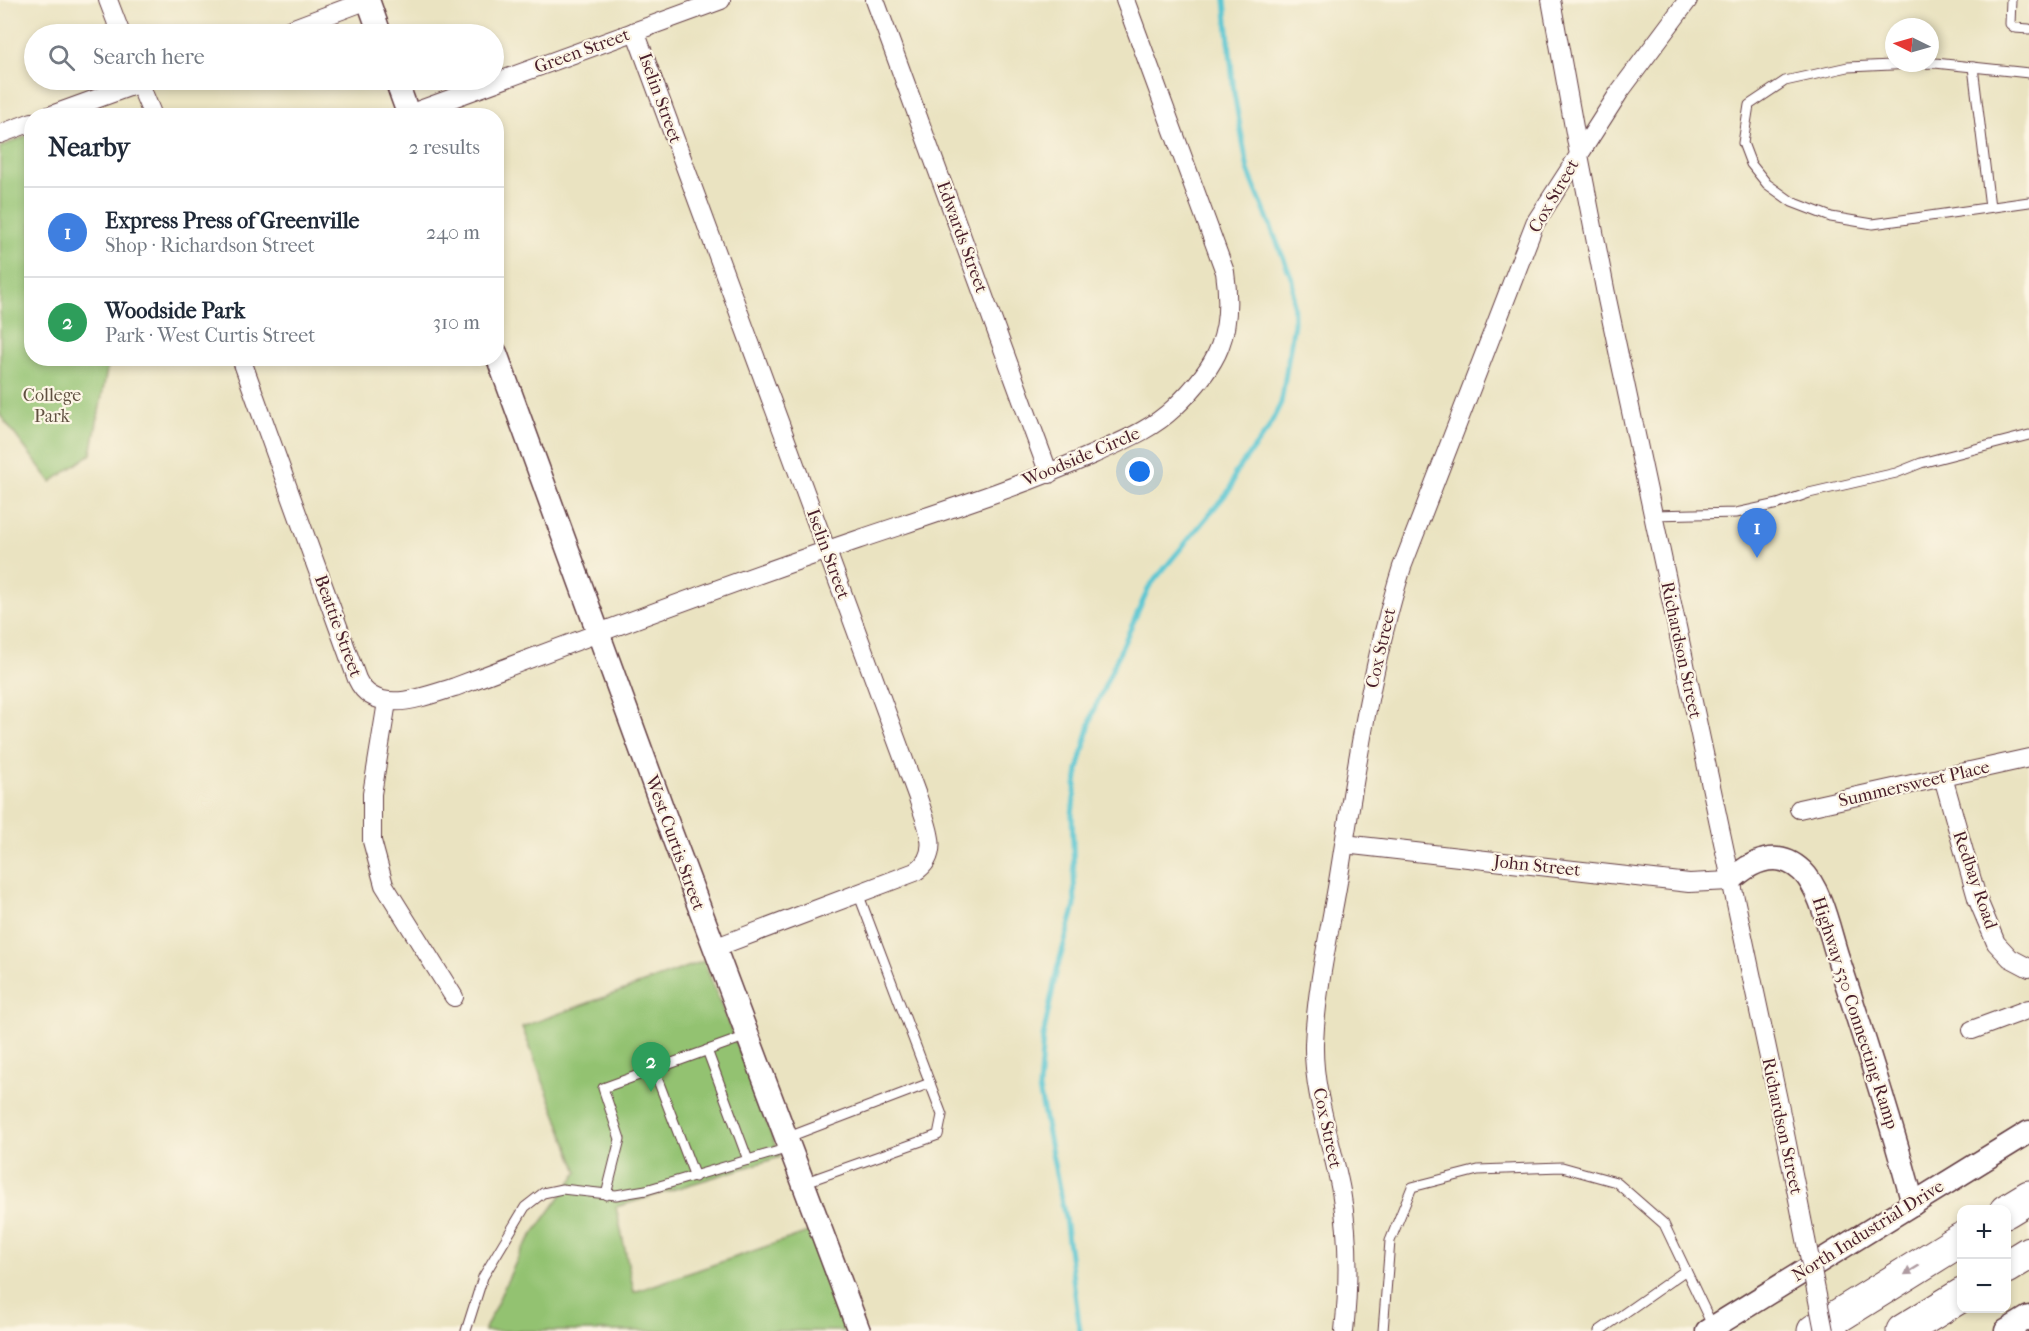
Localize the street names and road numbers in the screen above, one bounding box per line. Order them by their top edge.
street label: Green Street [531,24,633,78]
street label: Iselin Street [634,50,686,147]
street label: Cox Street [1525,155,1584,237]
street label: Edwards Street [932,178,992,296]
street label: Woodside Circle [1018,423,1143,492]
street label: Iselin Street [802,506,854,603]
street label: Beattie Street [310,572,366,681]
street label: Richardson Street [1656,580,1706,721]
street label: Cox Street [1362,605,1401,690]
street label: Summersweet Place [1836,756,1992,812]
street label: West Curtis Street [640,772,709,914]
street label: Redbay Road [1948,828,2002,932]
street label: John Street [1490,851,1582,881]
street label: Highway 530 Connecting Ramp [1807,894,1903,1132]
street label: Richardson Street [1757,1056,1807,1197]
street label: Cox Street [1308,1086,1346,1171]
street label: North Industrial Drive [1788,1176,1948,1286]

